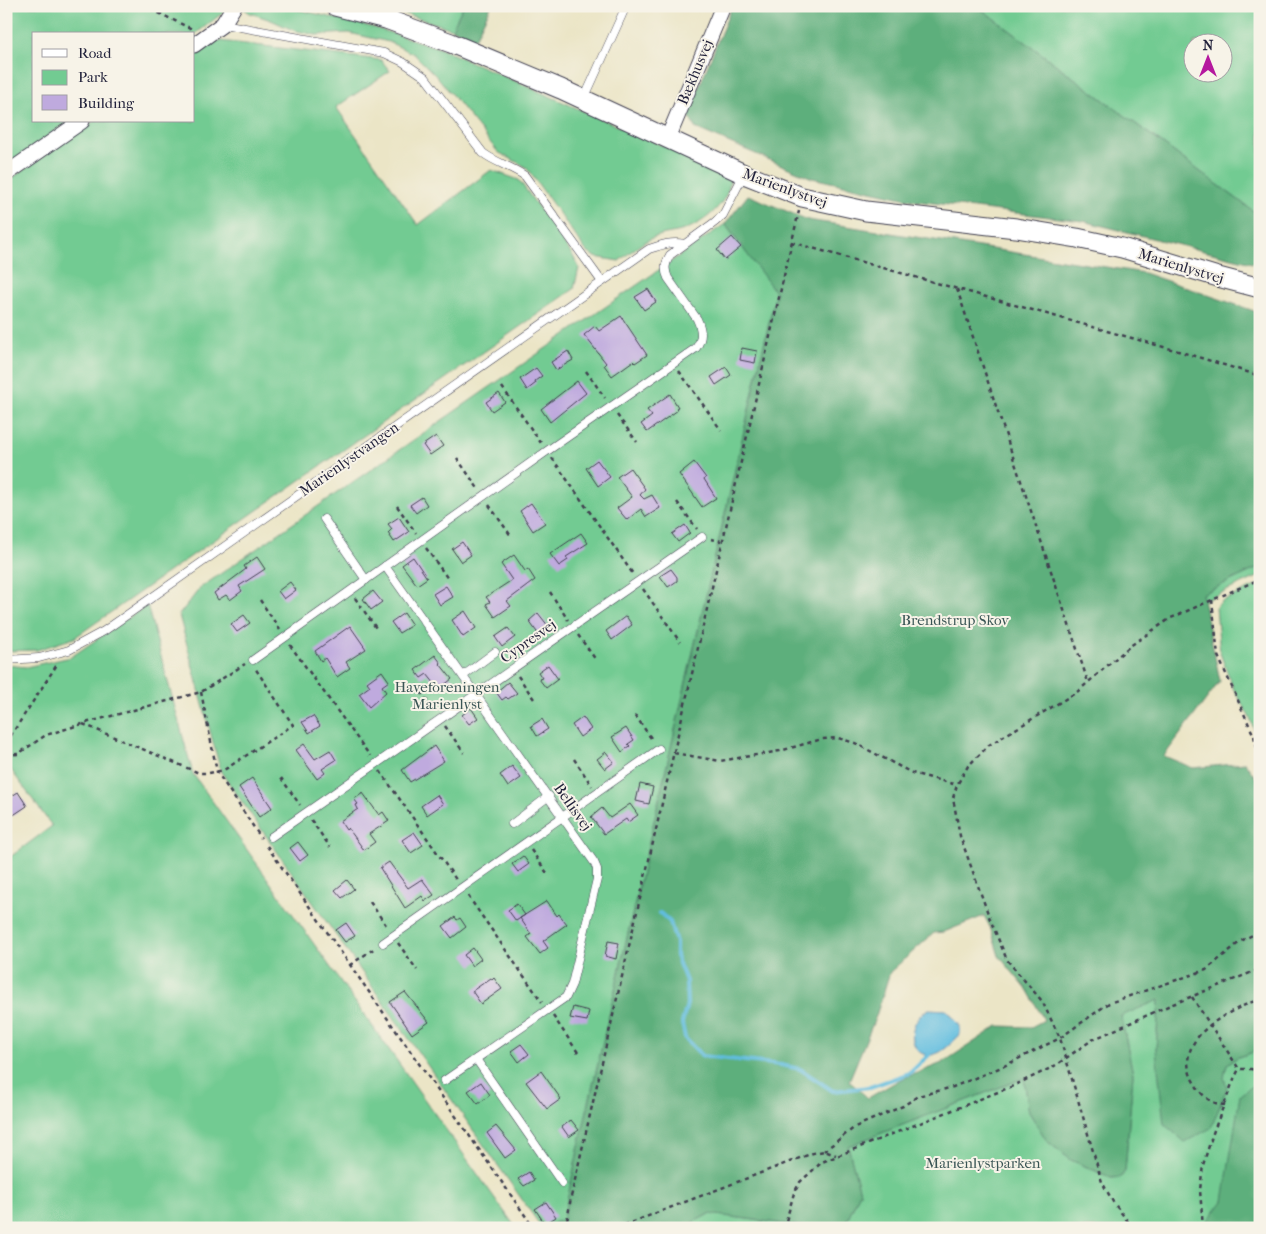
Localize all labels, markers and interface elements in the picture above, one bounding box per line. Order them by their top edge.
legend [32,32,195,122]
north arrow [1184,32,1234,82]
street label: Bækhusvej [673,37,717,107]
text: N [1203,37,1214,54]
text: Road [78,44,112,62]
text: Park [78,68,108,86]
text: Building [78,94,135,112]
street label: Marienlystvej [740,164,830,212]
street label: Marienlystvej [1136,244,1226,288]
street label: Marienlystvangen [296,418,402,500]
park label: Brendstrup Skov [901,611,1009,629]
street label: Cypresvej [497,615,559,667]
park label: Haveforeningen Marienlyst [394,678,500,713]
street label: Bellisvej [550,780,596,834]
park label: Marienlystparken [925,1154,1041,1172]

